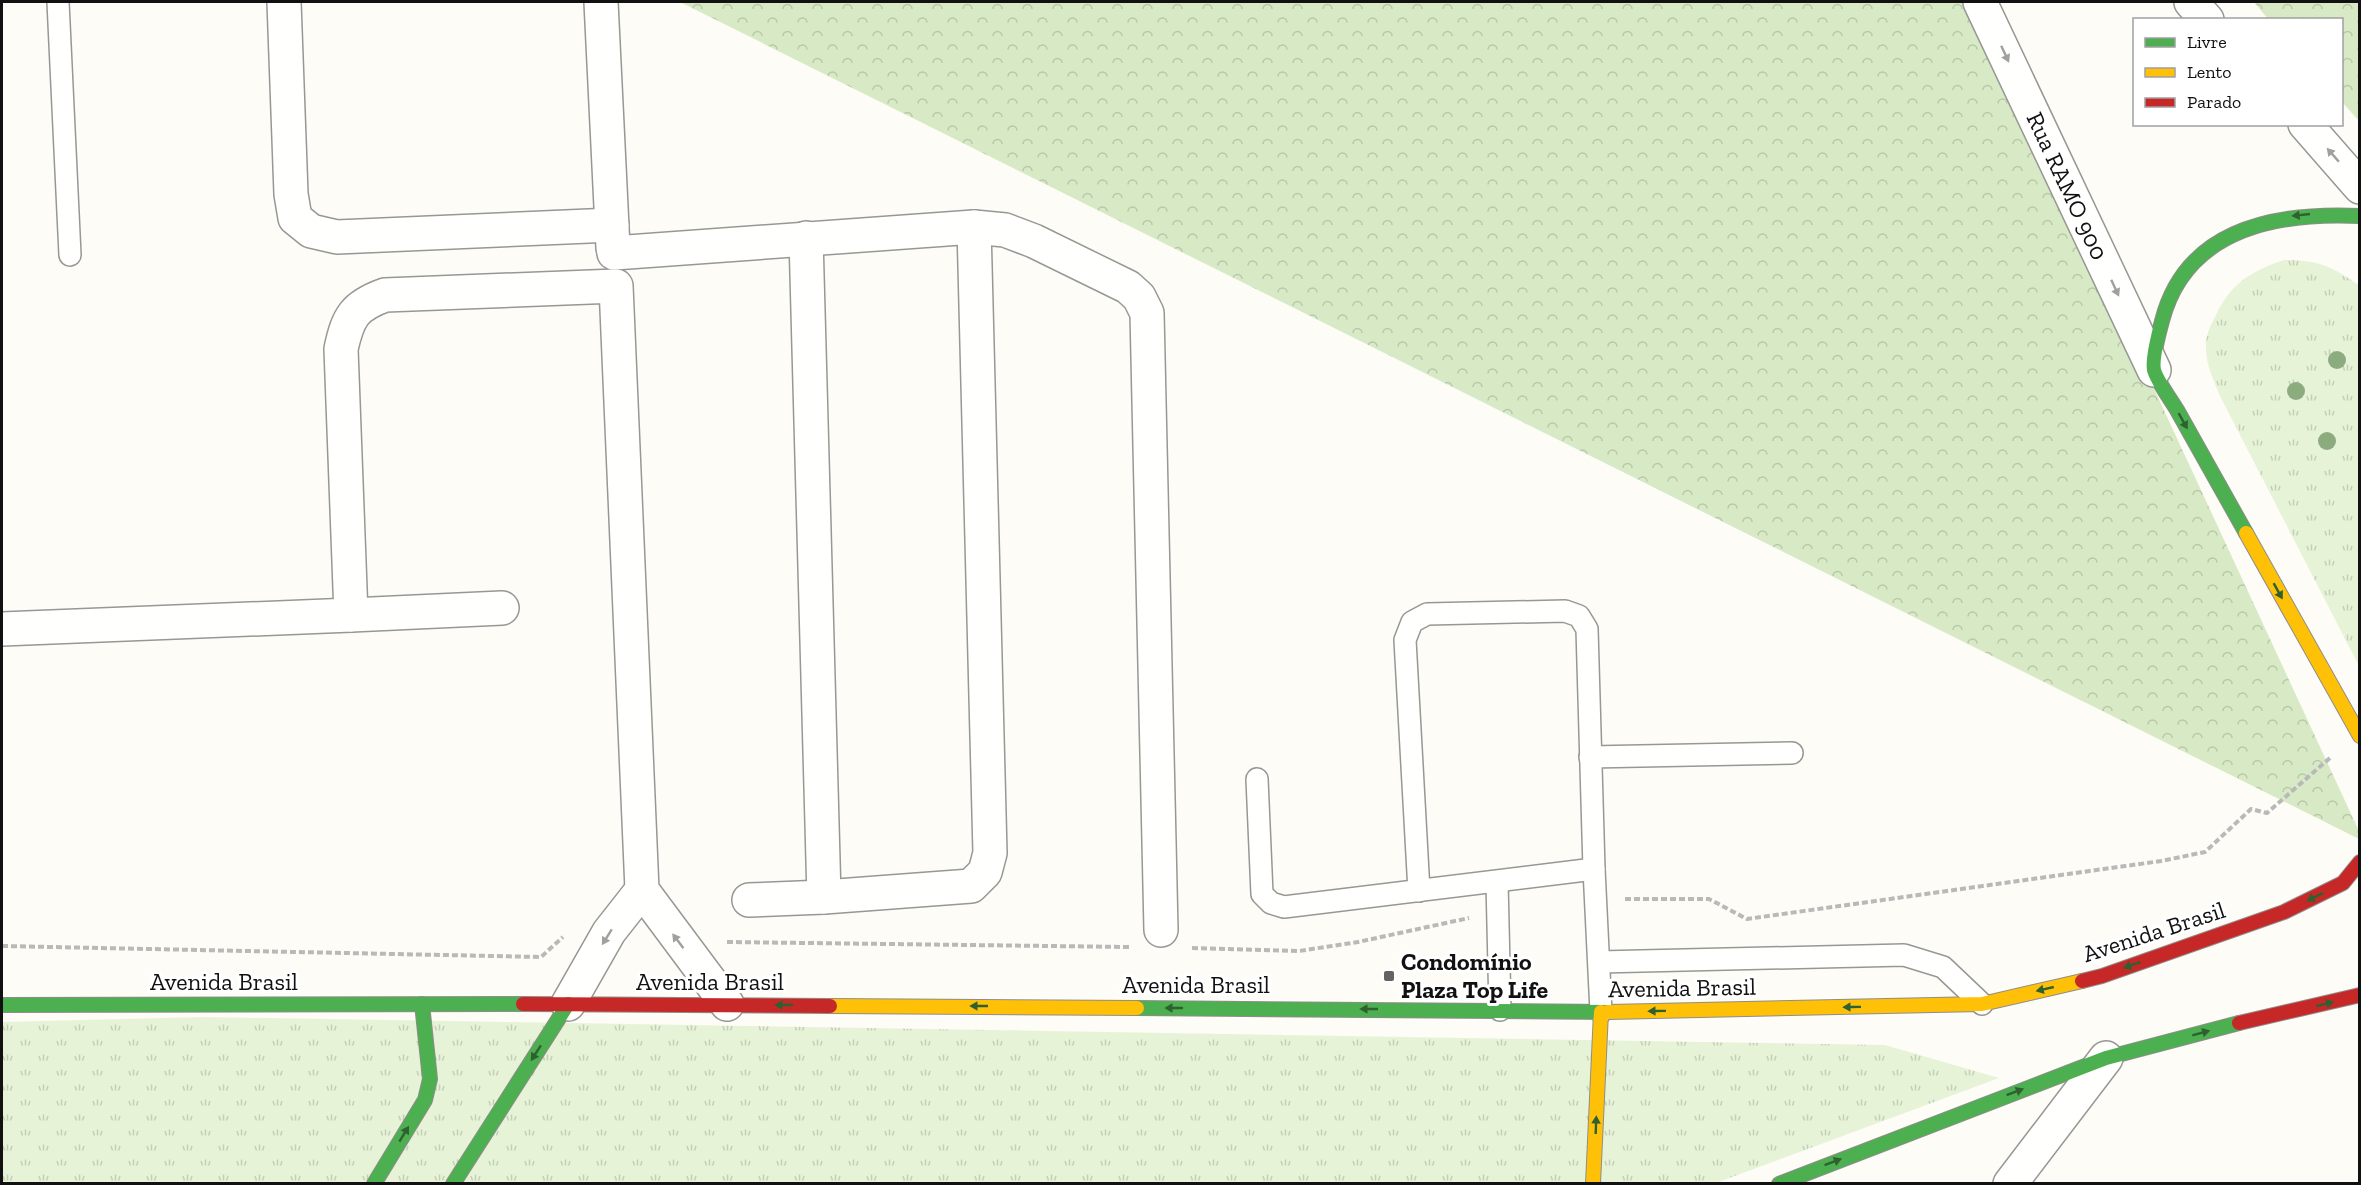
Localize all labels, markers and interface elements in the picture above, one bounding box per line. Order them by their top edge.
legend [2133,18,2343,126]
text: Livre [2187,31,2227,53]
one-way arrow [2001,46,2010,63]
text: Lento [2187,61,2232,83]
text: Parado [2187,91,2241,113]
street label: Rua RAMO 900 [2021,107,2114,264]
one-way arrow [2327,148,2340,163]
one-way arrow [2292,211,2311,220]
one-way arrow [2111,279,2120,296]
one-way arrow [2177,413,2188,429]
one-way arrow [2273,583,2283,600]
one-way arrow [2306,892,2323,902]
street label: Avenida Brasil [2079,895,2229,968]
one-way arrow [601,929,612,945]
one-way arrow [673,934,685,949]
place label: Condomínio Plaza Top Life [1401,947,1548,1004]
one-way arrow [2123,961,2141,971]
street label: Avenida Brasil [150,967,298,996]
street label: Avenida Brasil [636,967,784,996]
marker: Condomínio Plaza Top Life [1382,969,1396,983]
street label: Avenida Brasil [1122,970,1270,999]
street label: Avenida Brasil [1608,972,1756,1003]
one-way arrow [2035,985,2054,994]
one-way arrow [2316,998,2335,1008]
one-way arrow [774,1000,793,1010]
one-way arrow [969,1001,988,1011]
one-way arrow [1842,1002,1861,1011]
one-way arrow [1164,1003,1183,1013]
one-way arrow [1359,1004,1378,1014]
one-way arrow [1647,1006,1666,1016]
one-way arrow [2192,1028,2210,1037]
one-way arrow [531,1045,542,1061]
one-way arrow [2007,1087,2025,1097]
one-way arrow [1592,1116,1601,1135]
one-way arrow [399,1126,410,1142]
one-way arrow [1825,1157,1843,1167]

